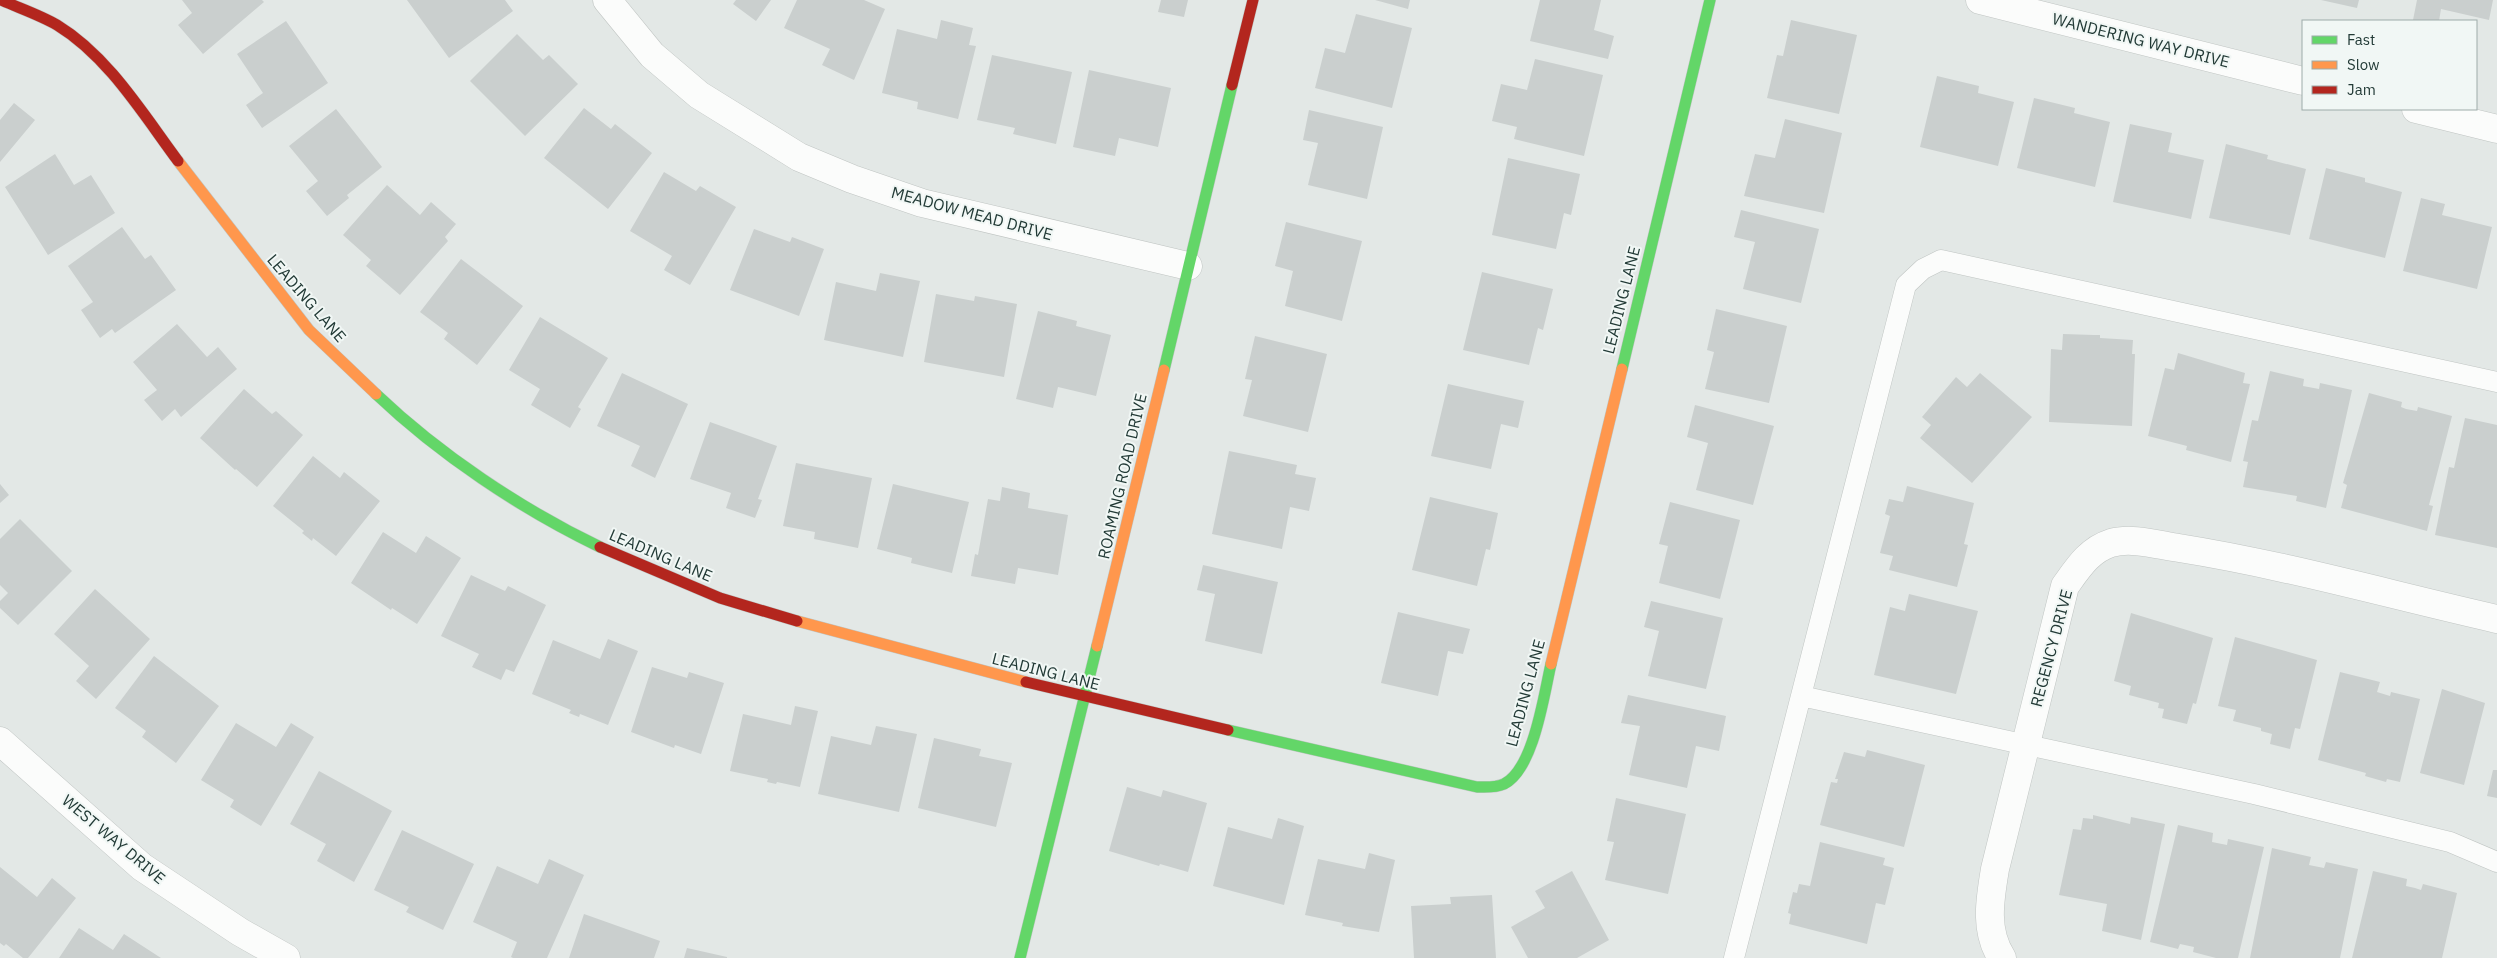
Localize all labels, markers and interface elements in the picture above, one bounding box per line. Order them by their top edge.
street label: WANDERING WAY DRIVE [2050,8,2232,72]
legend [2302,20,2477,110]
text: Fast [2347,30,2375,49]
text: Slow [2347,55,2380,74]
text: Jam [2347,80,2376,99]
street label: MEADOW MEAD DRIVE [889,182,1055,244]
street label: LEADING LANE [1598,244,1644,356]
street label: LEADING LANE [263,250,351,346]
street label: ROAMING ROAD DRIVE [1093,391,1151,561]
street label: LEADING LANE [606,524,716,586]
street label: REGENCY DRIVE [2026,587,2076,709]
street label: LEADING LANE [1501,637,1549,749]
street label: LEADING LANE [990,648,1102,694]
street label: WEST WAY DRIVE [58,790,170,888]

